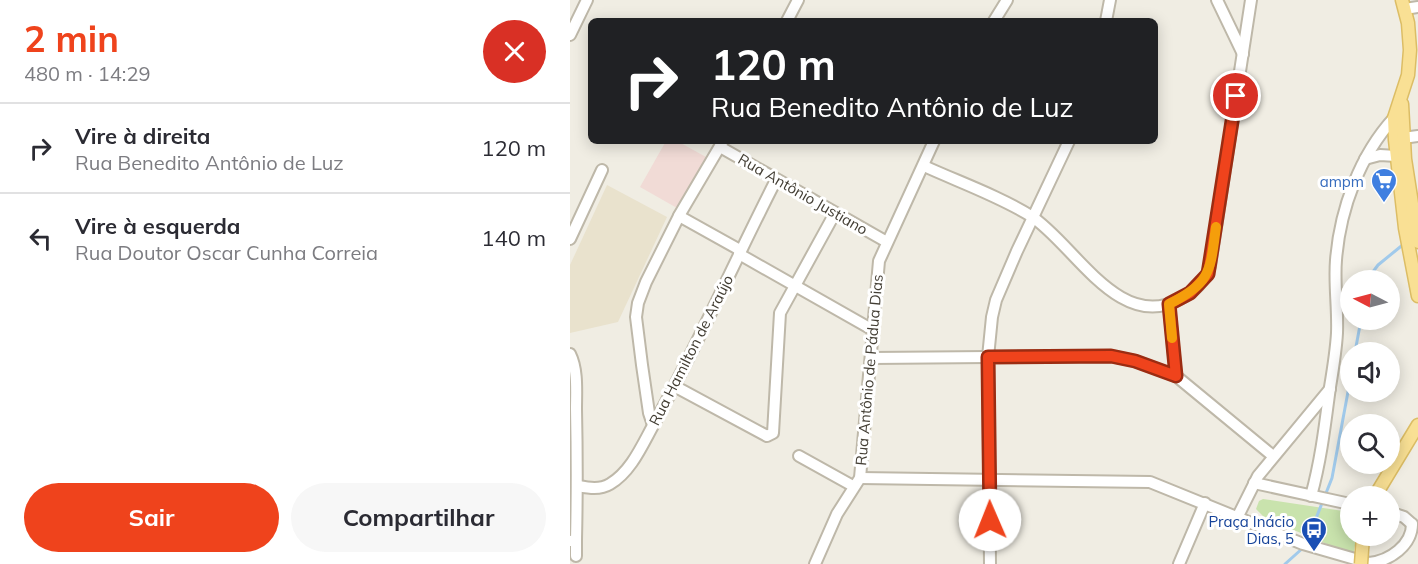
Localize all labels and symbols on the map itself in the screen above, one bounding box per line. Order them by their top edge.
pin [1210,70,1261,121]
street label: Rua Antônio Justiano [735,149,871,239]
supermarket icon: ampm [1369,166,1399,204]
place label: ampm [1320,172,1364,191]
north arrow [1340,270,1400,330]
street label: Rua Hamilton de Araújo [645,272,737,428]
street label: Rua Antônio de Pádua Dias [851,274,887,466]
position arrow [958,488,1022,552]
place label: Praça Inácio Dias, 5 [1209,512,1294,548]
bus stop icon: Praça Inácio Dias, 5 [1299,515,1329,553]

